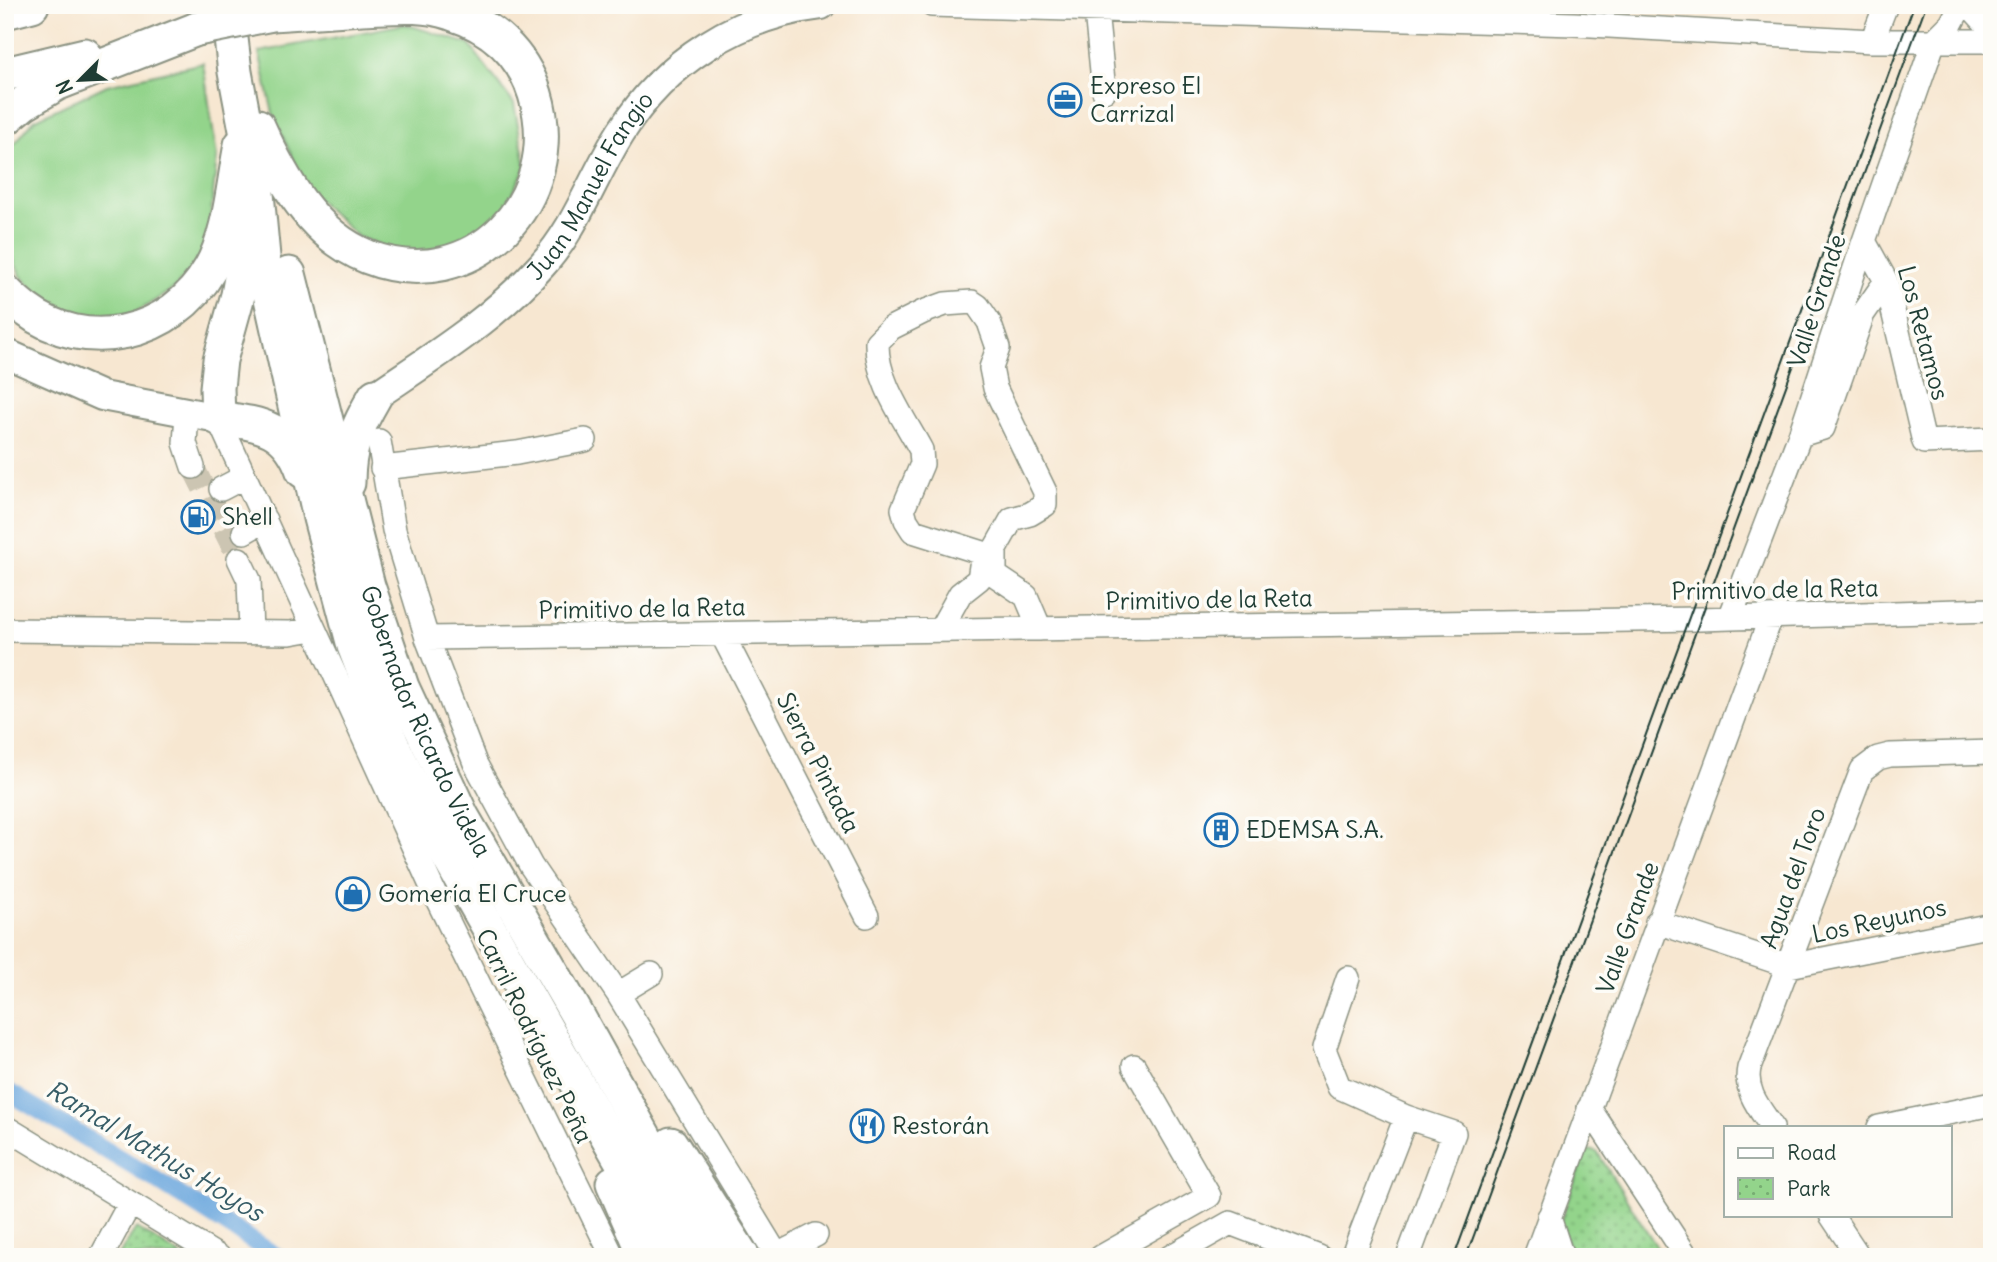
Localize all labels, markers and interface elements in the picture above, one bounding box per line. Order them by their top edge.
north arrow [46,46,116,116]
place label: Expreso El Carrizal [1090,70,1201,128]
text: N [51,76,78,98]
office icon: Expreso El Carrizal [1046,81,1084,119]
street label: Juan Manuel Fangio [520,85,659,286]
street label: Valle Grande [1780,230,1852,371]
street label: Los Retamos [1892,262,1956,403]
fuel station icon: Shell [179,498,217,536]
place label: Shell [222,501,273,531]
street label: Primitivo de la Reta [1671,572,1879,606]
street label: Gobernador Ricardo Videla [355,581,498,862]
street label: Primitivo de la Reta [1105,582,1313,616]
street label: Primitivo de la Reta [538,591,746,625]
street label: Sierra Pintada [771,687,867,838]
street label: Agua del Toro [1753,803,1831,952]
building icon: EDEMSA S.A. [1202,811,1240,849]
place label: EDEMSA S.A. [1246,814,1384,844]
street label: Valle Grande [1589,857,1665,998]
shop icon: Gomería El Cruce [334,875,372,913]
place label: Gomería El Cruce [378,878,567,908]
street label: Los Reyunos [1809,891,1949,949]
street label: Carril Rodríguez Peña [470,924,600,1148]
water label: Ramal Mathus Hoyos [40,1073,272,1230]
restaurant icon: Restorán [848,1107,886,1145]
place label: Restorán [892,1110,989,1140]
legend [1724,1126,1952,1216]
text: Road [1787,1139,1836,1166]
text: Park [1787,1175,1830,1202]

